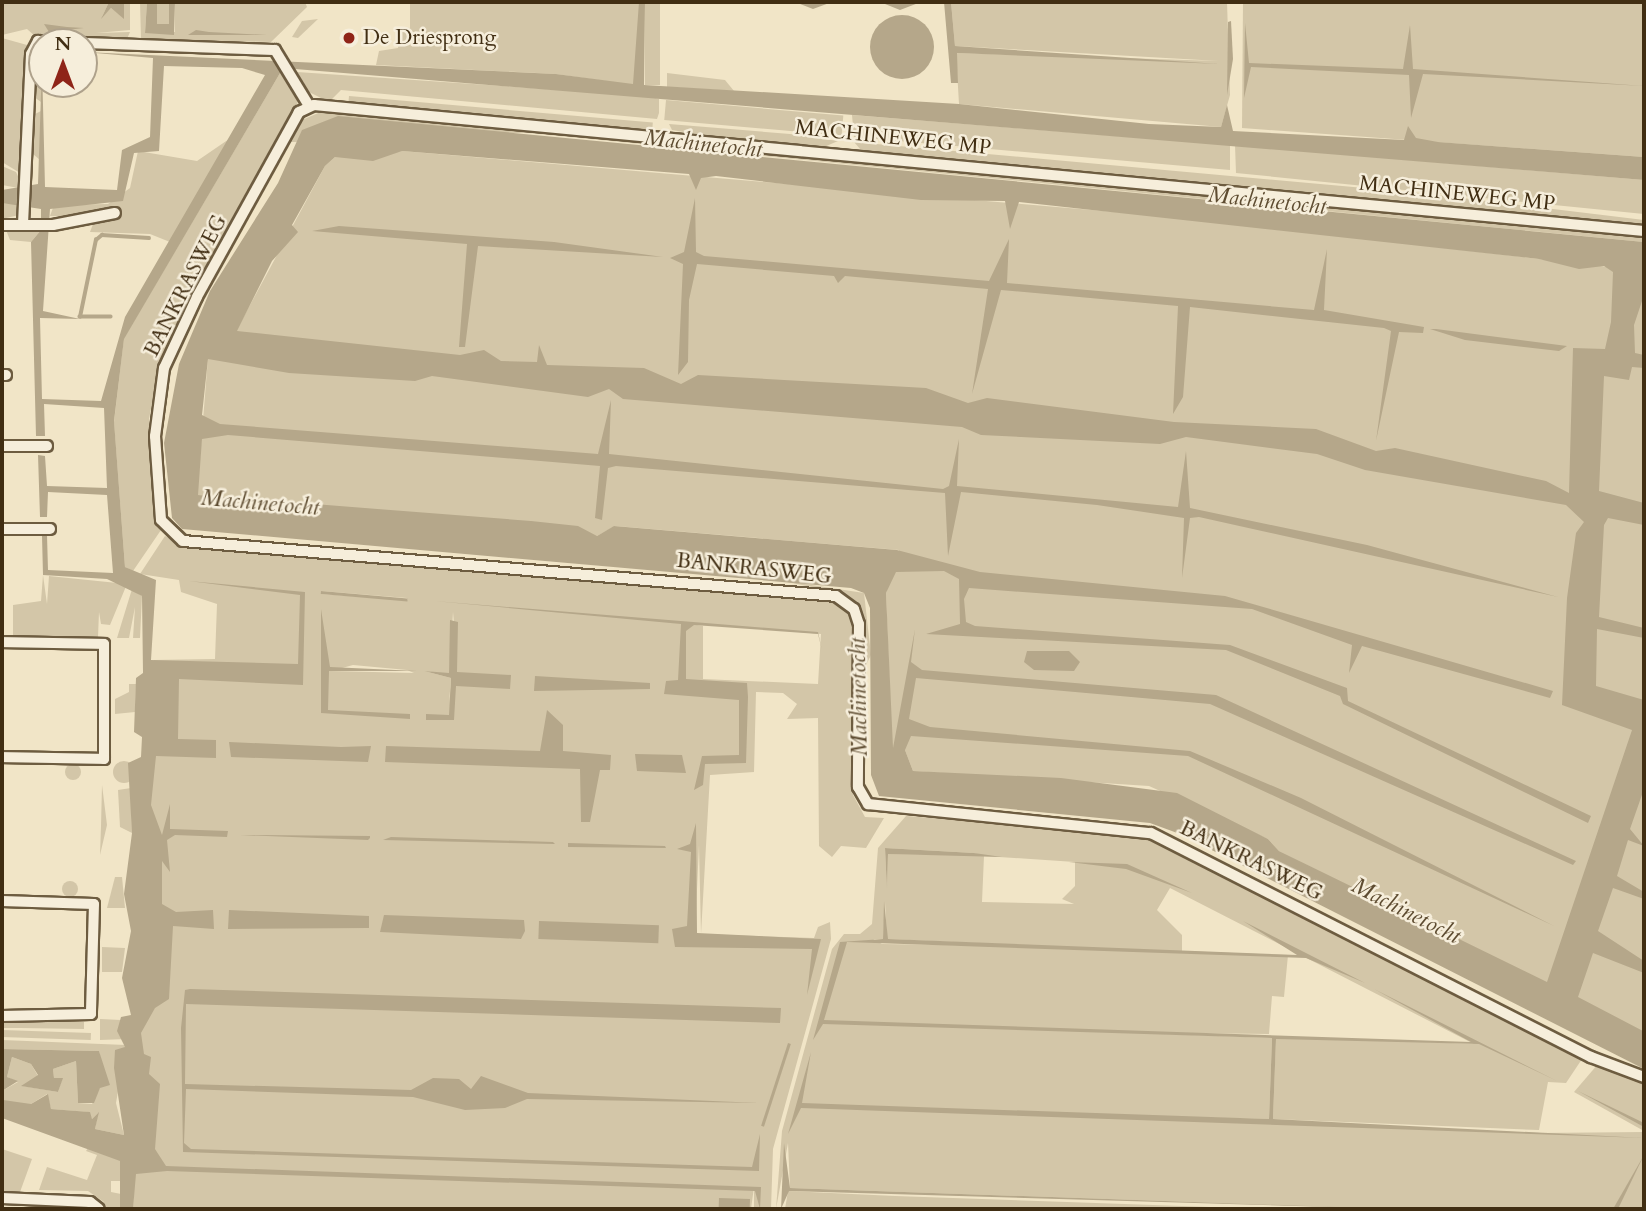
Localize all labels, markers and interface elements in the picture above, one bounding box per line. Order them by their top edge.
place label: De Driesprong [363,25,496,51]
north arrow [28,28,98,98]
marker: De Driesprong [341,30,357,46]
text: N [55,31,71,57]
street label: MACHINEWEG MP [794,115,992,161]
water label: Machinetocht [642,124,764,164]
street label: MACHINEWEG MP [1358,171,1556,217]
water label: Machinetocht [1206,181,1328,221]
street label: BANKRASWEG [139,211,233,361]
water label: Machinetocht [200,484,320,522]
street label: BANKRASWEG [675,548,833,590]
water label: Machinetocht [844,637,874,757]
street label: BANKRASWEG [1176,816,1326,906]
water label: Machinetocht [1347,872,1465,950]

